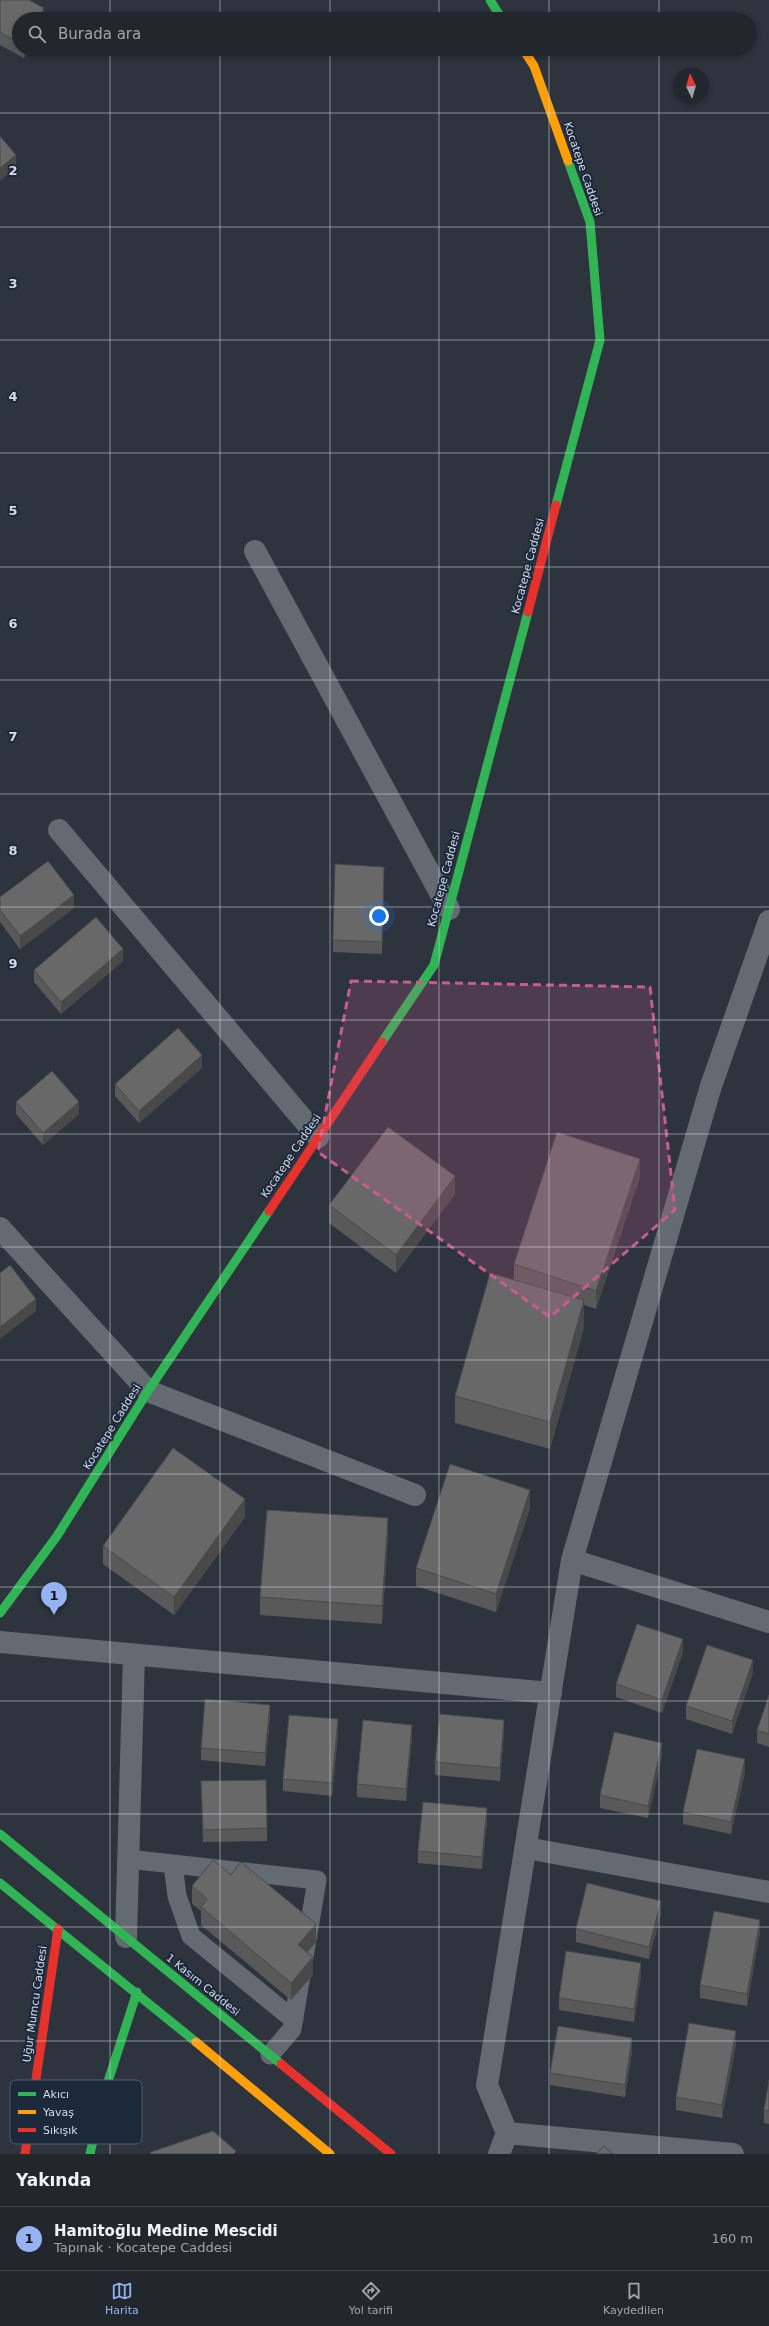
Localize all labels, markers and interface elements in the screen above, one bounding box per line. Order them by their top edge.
search box [12,12,757,56]
icon: search [26,23,48,45]
text: Burada ara [58,25,141,43]
north arrow [673,68,709,104]
street label: Kocatepe Caddesi [561,120,605,218]
text: 2 [8,163,18,178]
text: 3 [8,276,18,291]
text: 4 [8,389,18,404]
text: 5 [8,503,18,518]
street label: Kocatepe Caddesi [509,517,547,615]
text: 6 [8,616,18,631]
text: 7 [8,729,18,744]
street label: Kocatepe Caddesi [425,830,463,928]
text: 8 [8,843,18,858]
your location [369,906,389,926]
text: 9 [8,956,18,971]
street label: Kocatepe Caddesi [258,1112,324,1200]
street label: Kocatepe Caddesi [80,1382,144,1472]
pin: 1 [41,1582,67,1615]
street label: Uğur Mumcu Caddesi [20,1945,50,2063]
street label: 1 Kasım Caddesi [163,1951,243,2019]
legend [10,2080,142,2144]
text: Akıcı [43,2088,69,2101]
text: Yavaş [42,2106,74,2119]
text: Sıkışık [43,2124,78,2137]
text: Yakında [16,2170,91,2190]
text: Hamitoğlu Medine Mescidi [54,2222,278,2240]
text: 1 [24,2231,34,2246]
text: 160 m [711,2231,753,2246]
text: Tapınak · Kocatepe Caddesi [54,2240,232,2255]
tab: Harita [105,2280,139,2317]
tab: Yol tarifi [349,2280,393,2317]
tab: Kaydedilen [603,2280,664,2317]

